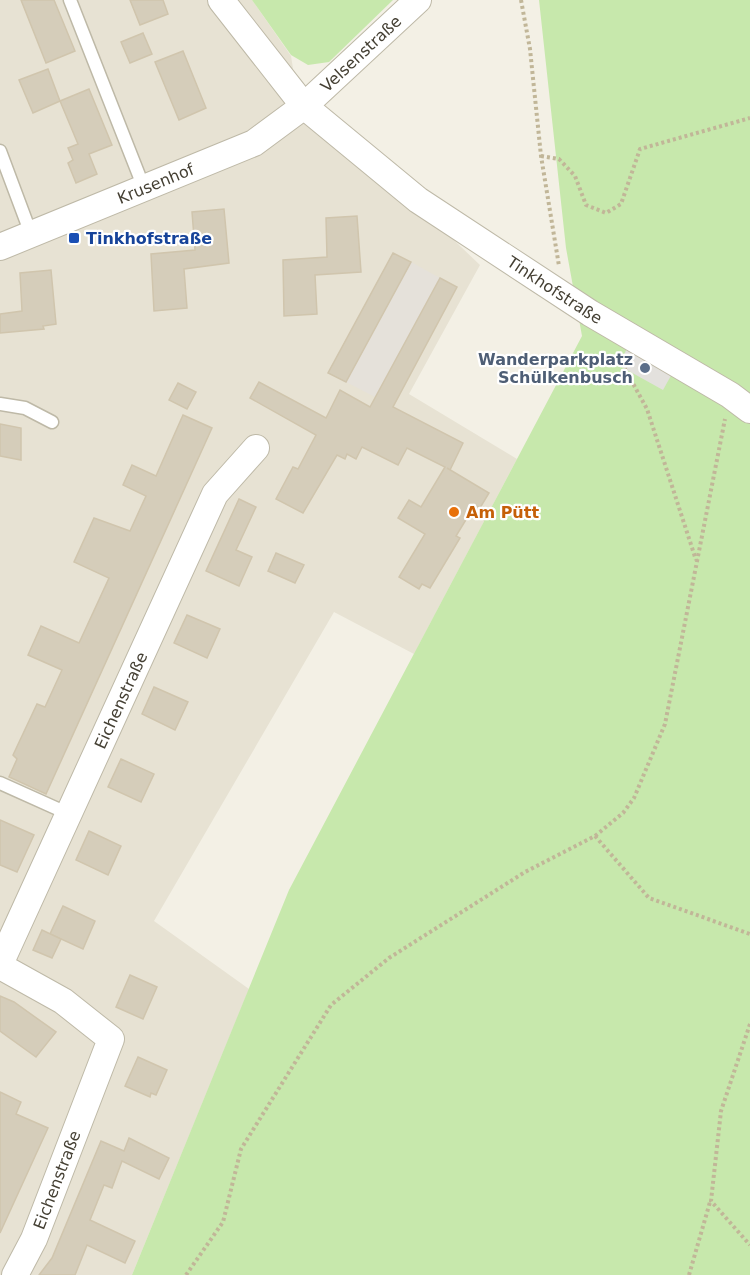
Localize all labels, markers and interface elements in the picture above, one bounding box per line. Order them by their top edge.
street label: Velsenstraße [316,11,405,95]
street label: Krusenhof [114,159,197,208]
place label: Tinkhofstraße [86,229,212,248]
marker: Tinkhofstraße [67,231,81,245]
street label: Tinkhofstraße [503,251,606,328]
place label: Wanderparkplatz Schülkenbusch [478,350,633,387]
marker: Wanderparkplatz Schülkenbusch [638,361,652,375]
place label: Am Pütt [466,503,539,522]
marker: Am Pütt [447,505,461,519]
street label: Eichenstraße [90,649,151,752]
street label: Eichenstraße [29,1128,85,1232]

